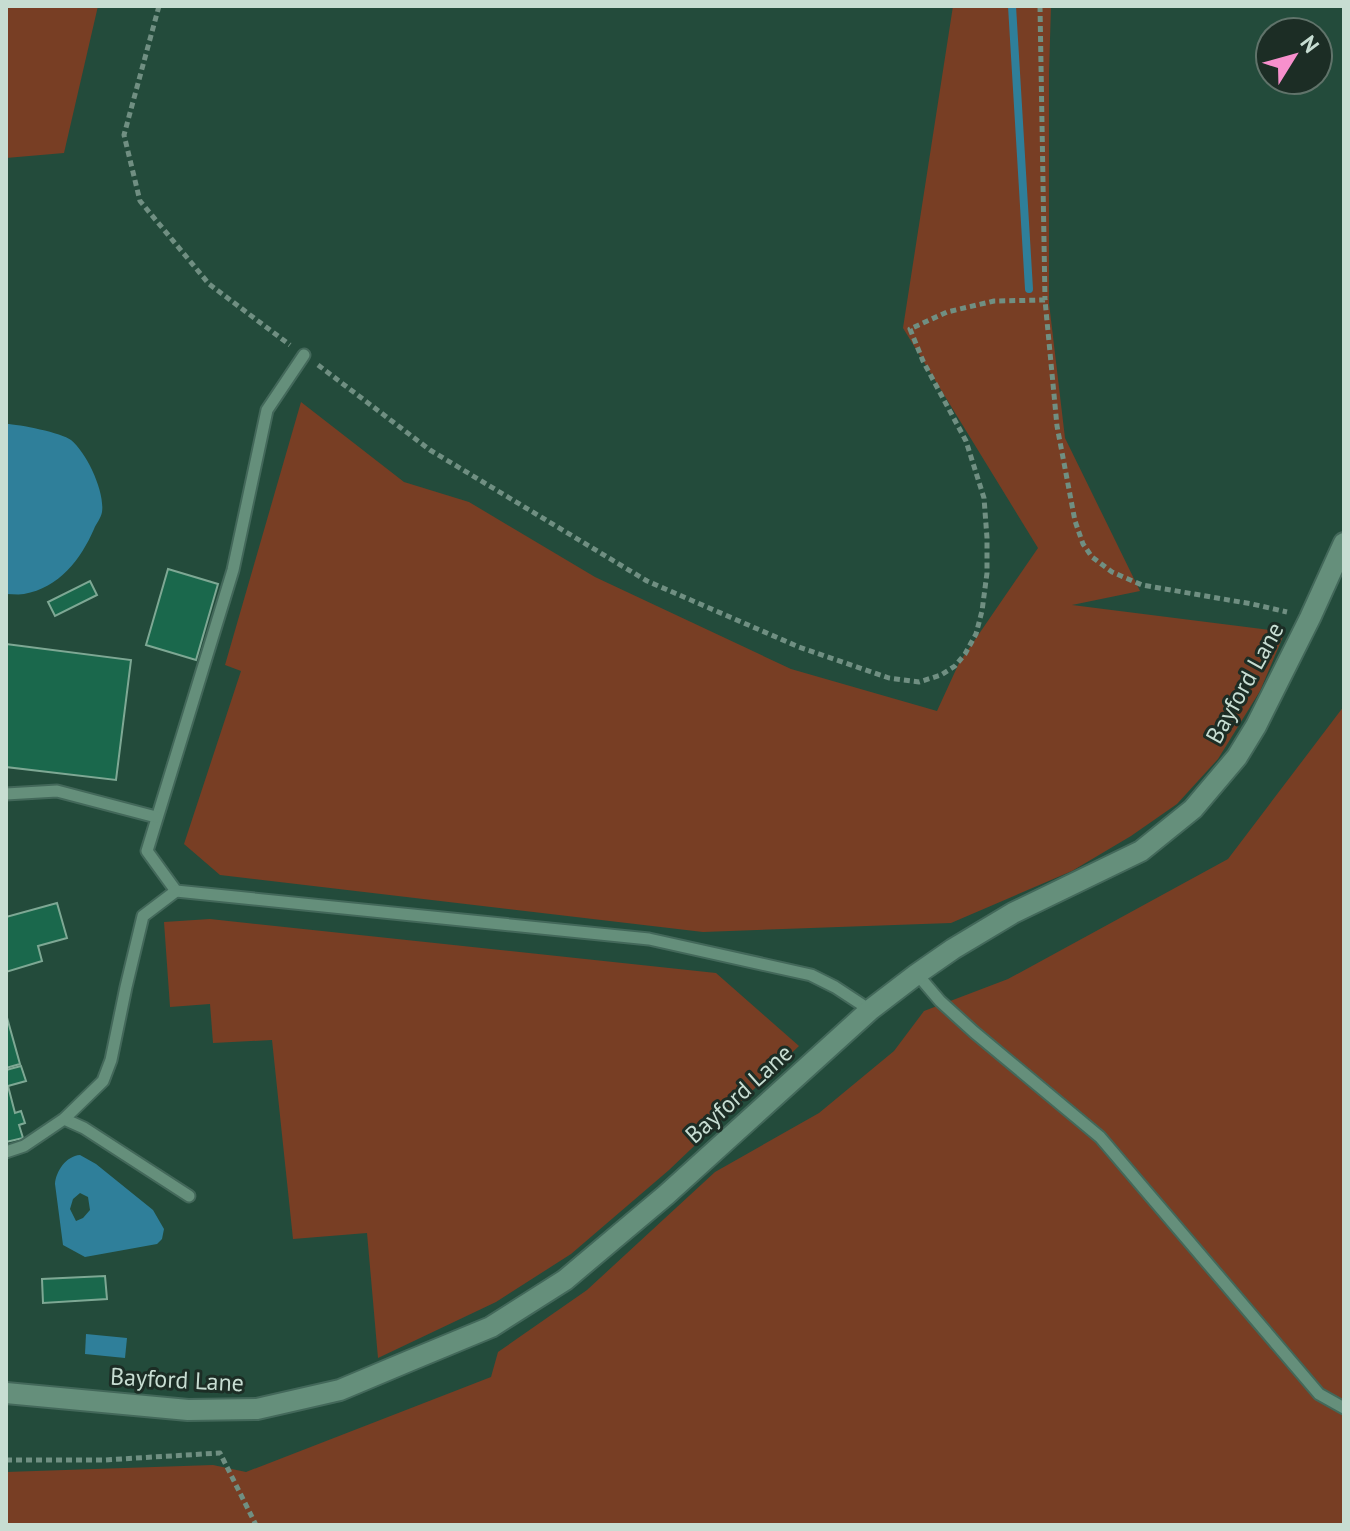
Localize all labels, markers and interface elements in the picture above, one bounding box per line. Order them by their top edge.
north arrow [1254,16,1334,96]
text: N [1294,30,1326,58]
street label: Bayford Lane [1199,617,1291,749]
street label: Bayford Lane [679,1037,799,1150]
street label: Bayford Lane [109,1361,245,1398]

